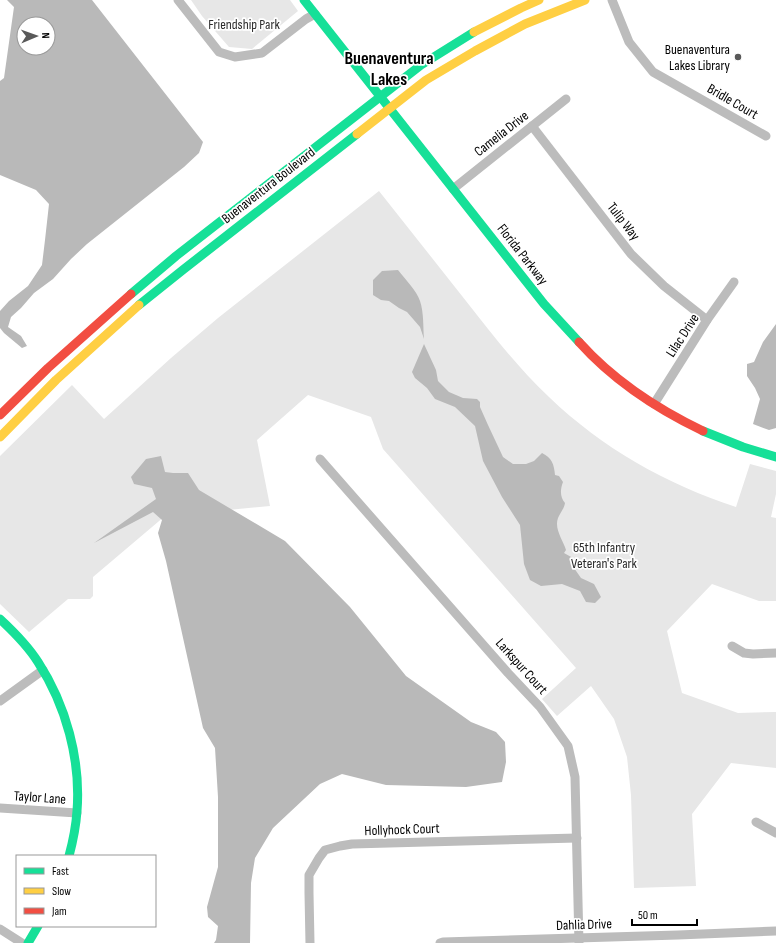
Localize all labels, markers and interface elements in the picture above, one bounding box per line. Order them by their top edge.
north arrow [16,16,56,56]
park label: Friendship Park [208,16,280,33]
text: N [39,33,52,39]
place label: Buenaventura Lakes Library [665,41,731,74]
district label: Buenaventura Lakes [344,48,434,90]
marker: Buenaventura Lakes Library [733,52,743,62]
street label: Bridle Court [704,80,761,123]
street label: Camelia Drive [471,107,532,160]
street label: Buenaventura Boulevard [218,144,319,227]
street label: Tulip Way [604,199,644,244]
street label: Florida Parkway [494,220,552,289]
street label: Lilac Drive [662,310,703,360]
park label: 65th Infantry Veteran's Park [571,539,638,572]
street label: Larkspur Court [492,635,551,698]
street label: Taylor Lane [13,787,67,808]
street label: Hollyhock Court [364,820,440,839]
legend [16,855,156,927]
text: Fast [52,864,69,879]
text: Slow [52,884,71,899]
scale bar [632,901,697,927]
text: Jam [51,904,67,919]
text: 50 m [638,908,658,923]
street label: Dahlia Drive [556,915,612,934]

